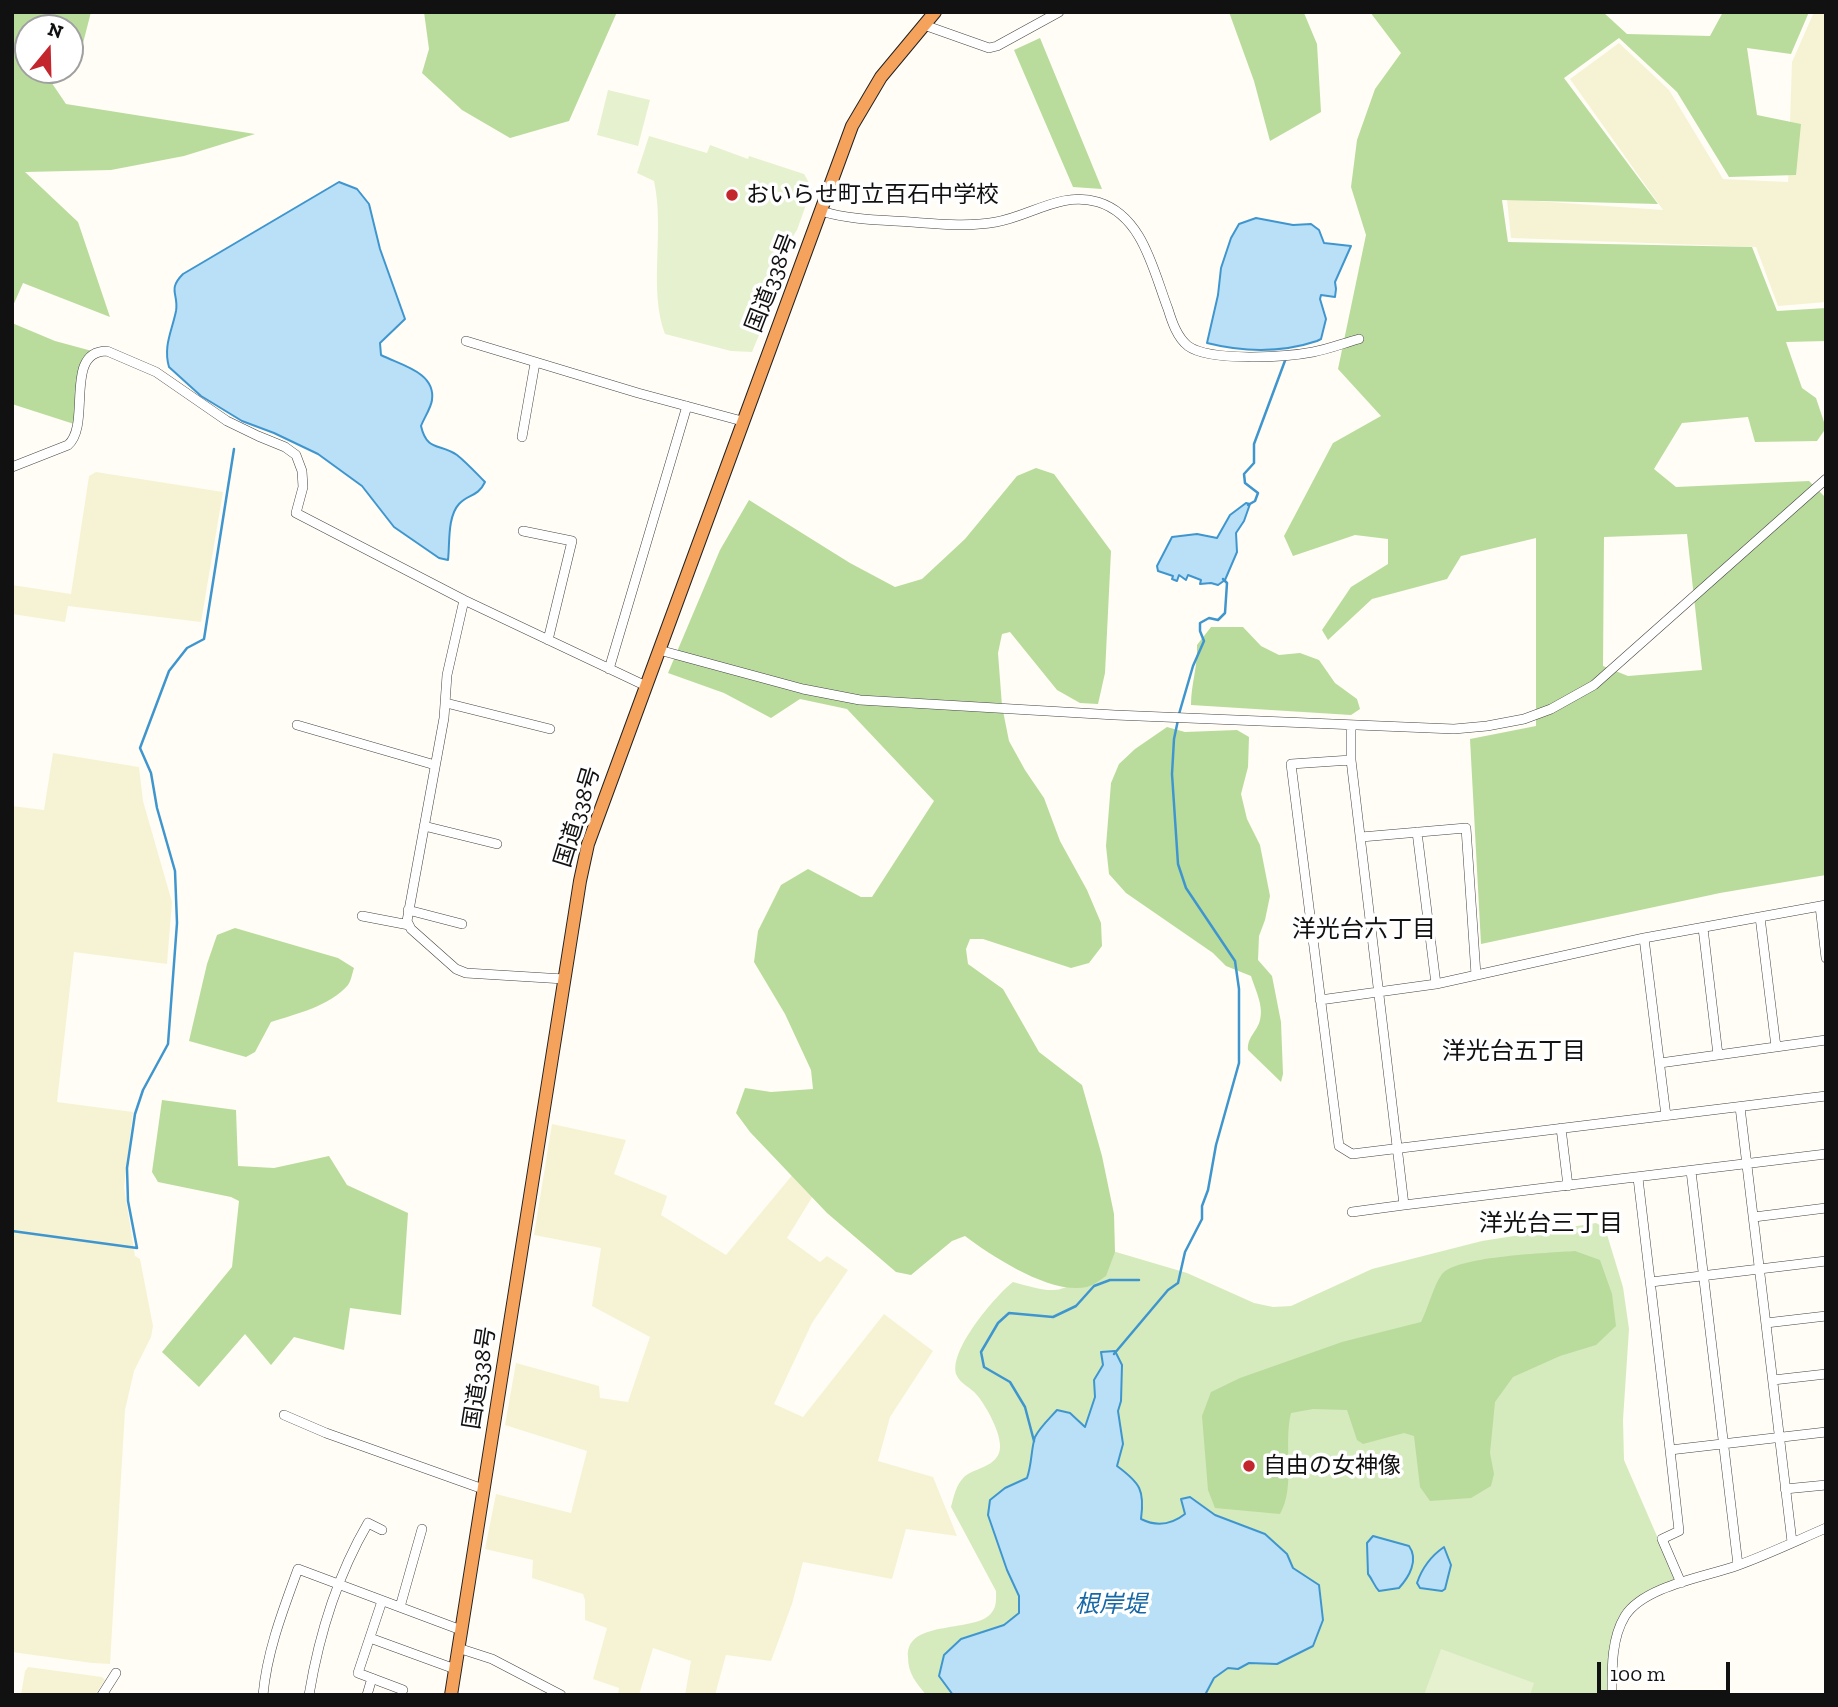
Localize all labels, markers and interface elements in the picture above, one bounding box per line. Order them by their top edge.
north arrow [14,14,84,84]
text: N [45,17,66,44]
place label: おいらせ町立百石中学校 [746,181,999,209]
marker: おいらせ町立百石中学校 [724,187,740,203]
street label: 国道338号 [741,230,803,336]
street label: 国道338号 [550,763,606,871]
district label: 洋光台六丁目 [1292,916,1436,944]
district label: 洋光台五丁目 [1442,1038,1586,1066]
district label: 洋光台三丁目 [1479,1210,1623,1238]
street label: 国道338号 [458,1325,502,1431]
place label: 自由の女神像 [1263,1452,1401,1480]
marker: 自由の女神像 [1241,1458,1257,1474]
water label: 根岸堤 [1075,1591,1147,1619]
scale bar [1600,1648,1733,1692]
text: 100 m [1610,1661,1665,1686]

